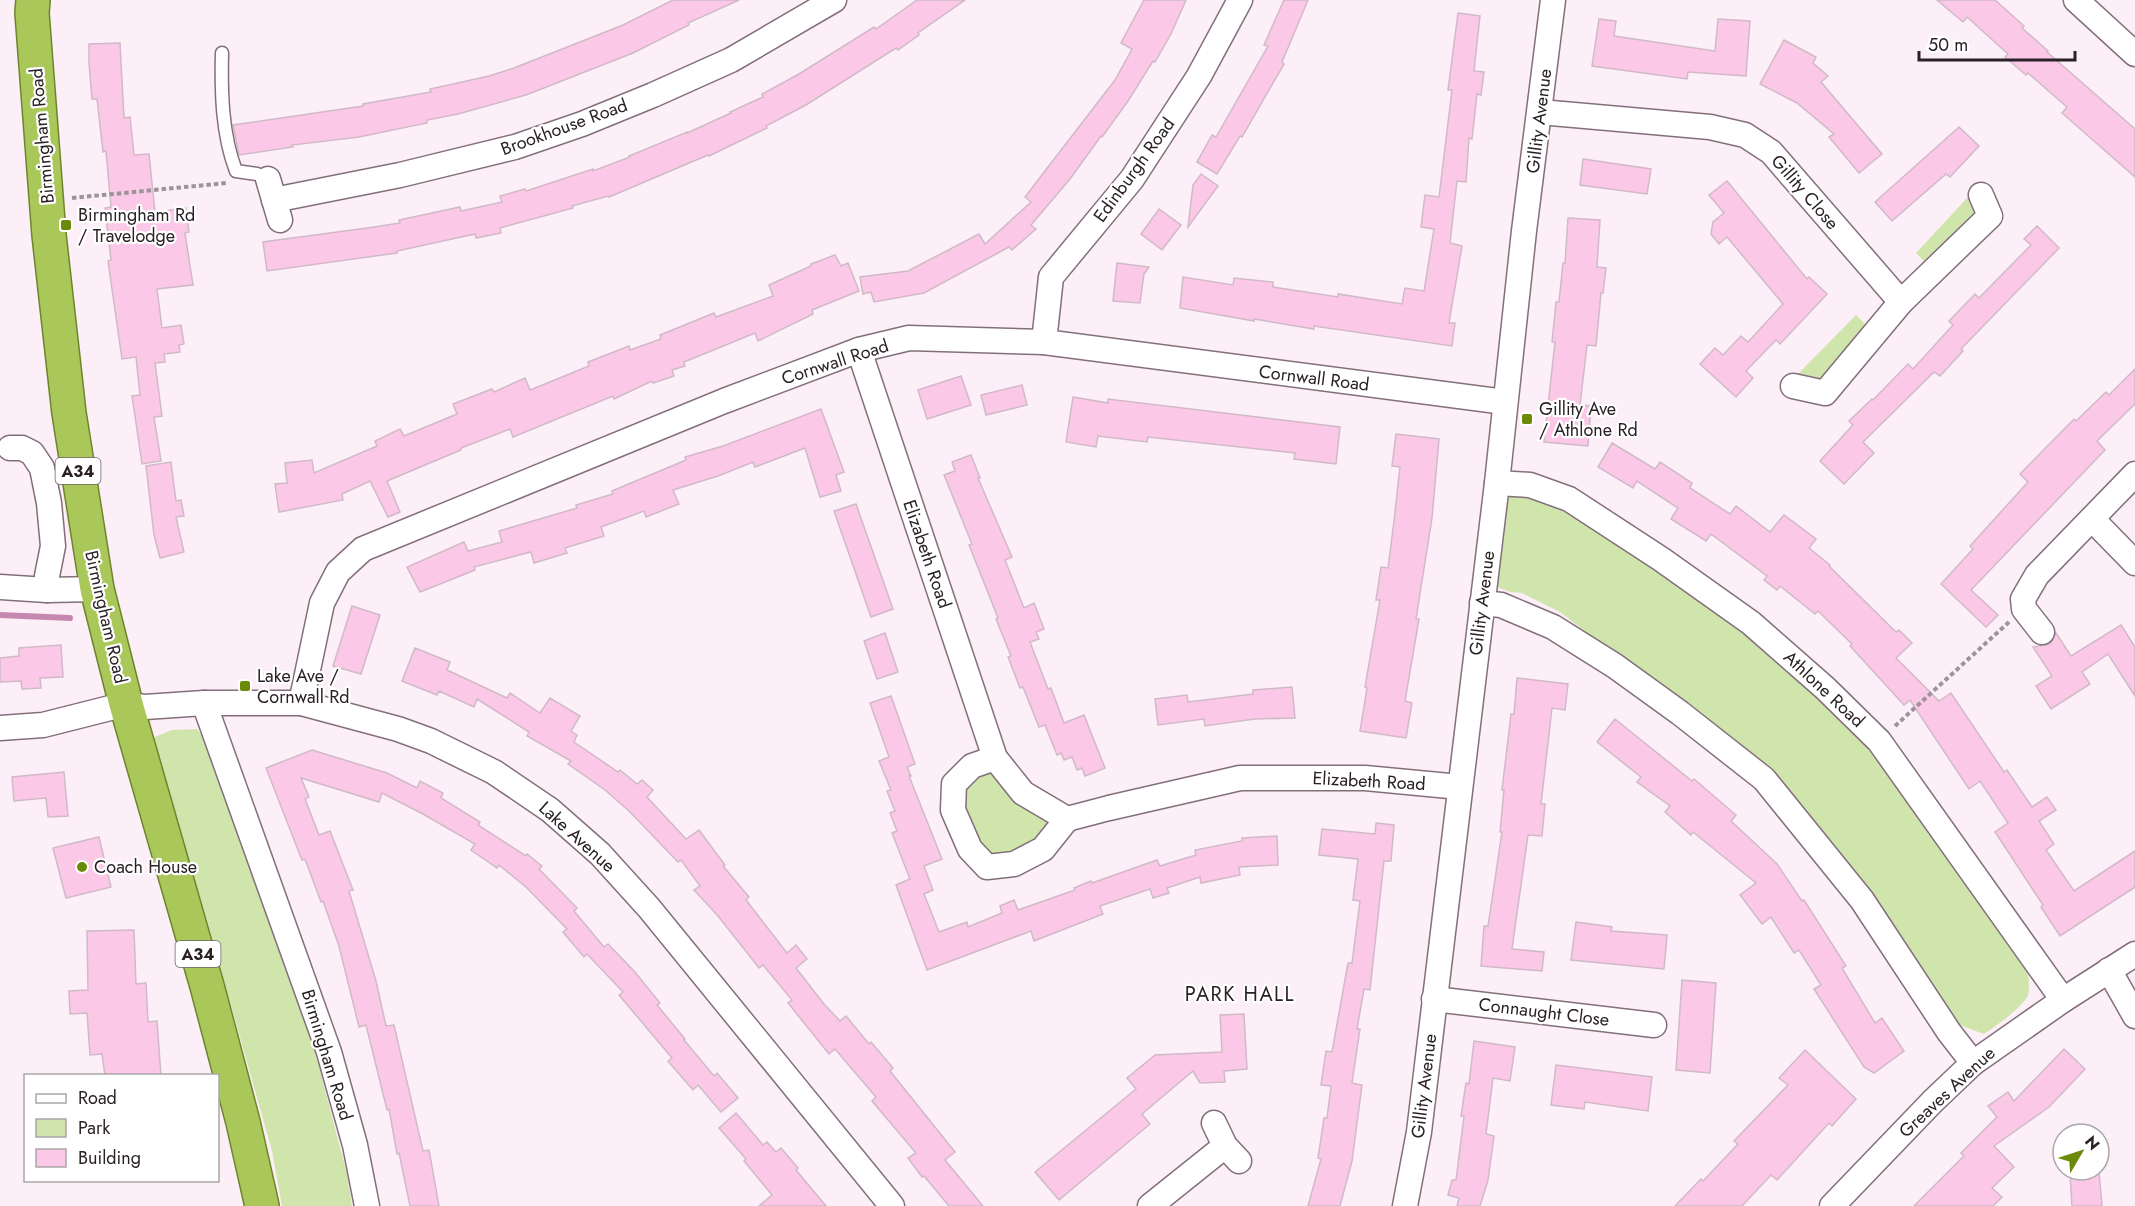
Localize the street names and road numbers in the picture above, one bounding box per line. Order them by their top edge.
street label: Birmingham Road [23,67,61,205]
street label: Gillity Avenue [1520,67,1558,175]
street label: Brookhouse Road [497,92,631,162]
street label: Edinburgh Road [1087,112,1181,228]
street label: Gillity Close [1765,149,1845,235]
street label: Cornwall Road [778,332,892,392]
street label: Cornwall Road [1257,358,1371,398]
road number: A34 [56,458,100,484]
street label: Elizabeth Road [896,496,958,612]
street label: Birmingham Road [78,548,134,686]
street label: Gillity Avenue [1463,549,1501,657]
street label: Athlone Road [1778,645,1870,733]
street label: Elizabeth Road [1312,765,1426,797]
street label: Lake Avenue [533,796,621,878]
road number: A34 [176,941,220,967]
street label: Birmingham Road [295,986,359,1124]
street label: Connaught Close [1477,991,1611,1033]
street label: Gillity Avenue [1405,1032,1443,1140]
street label: Greaves Avenue [1893,1040,2001,1144]

